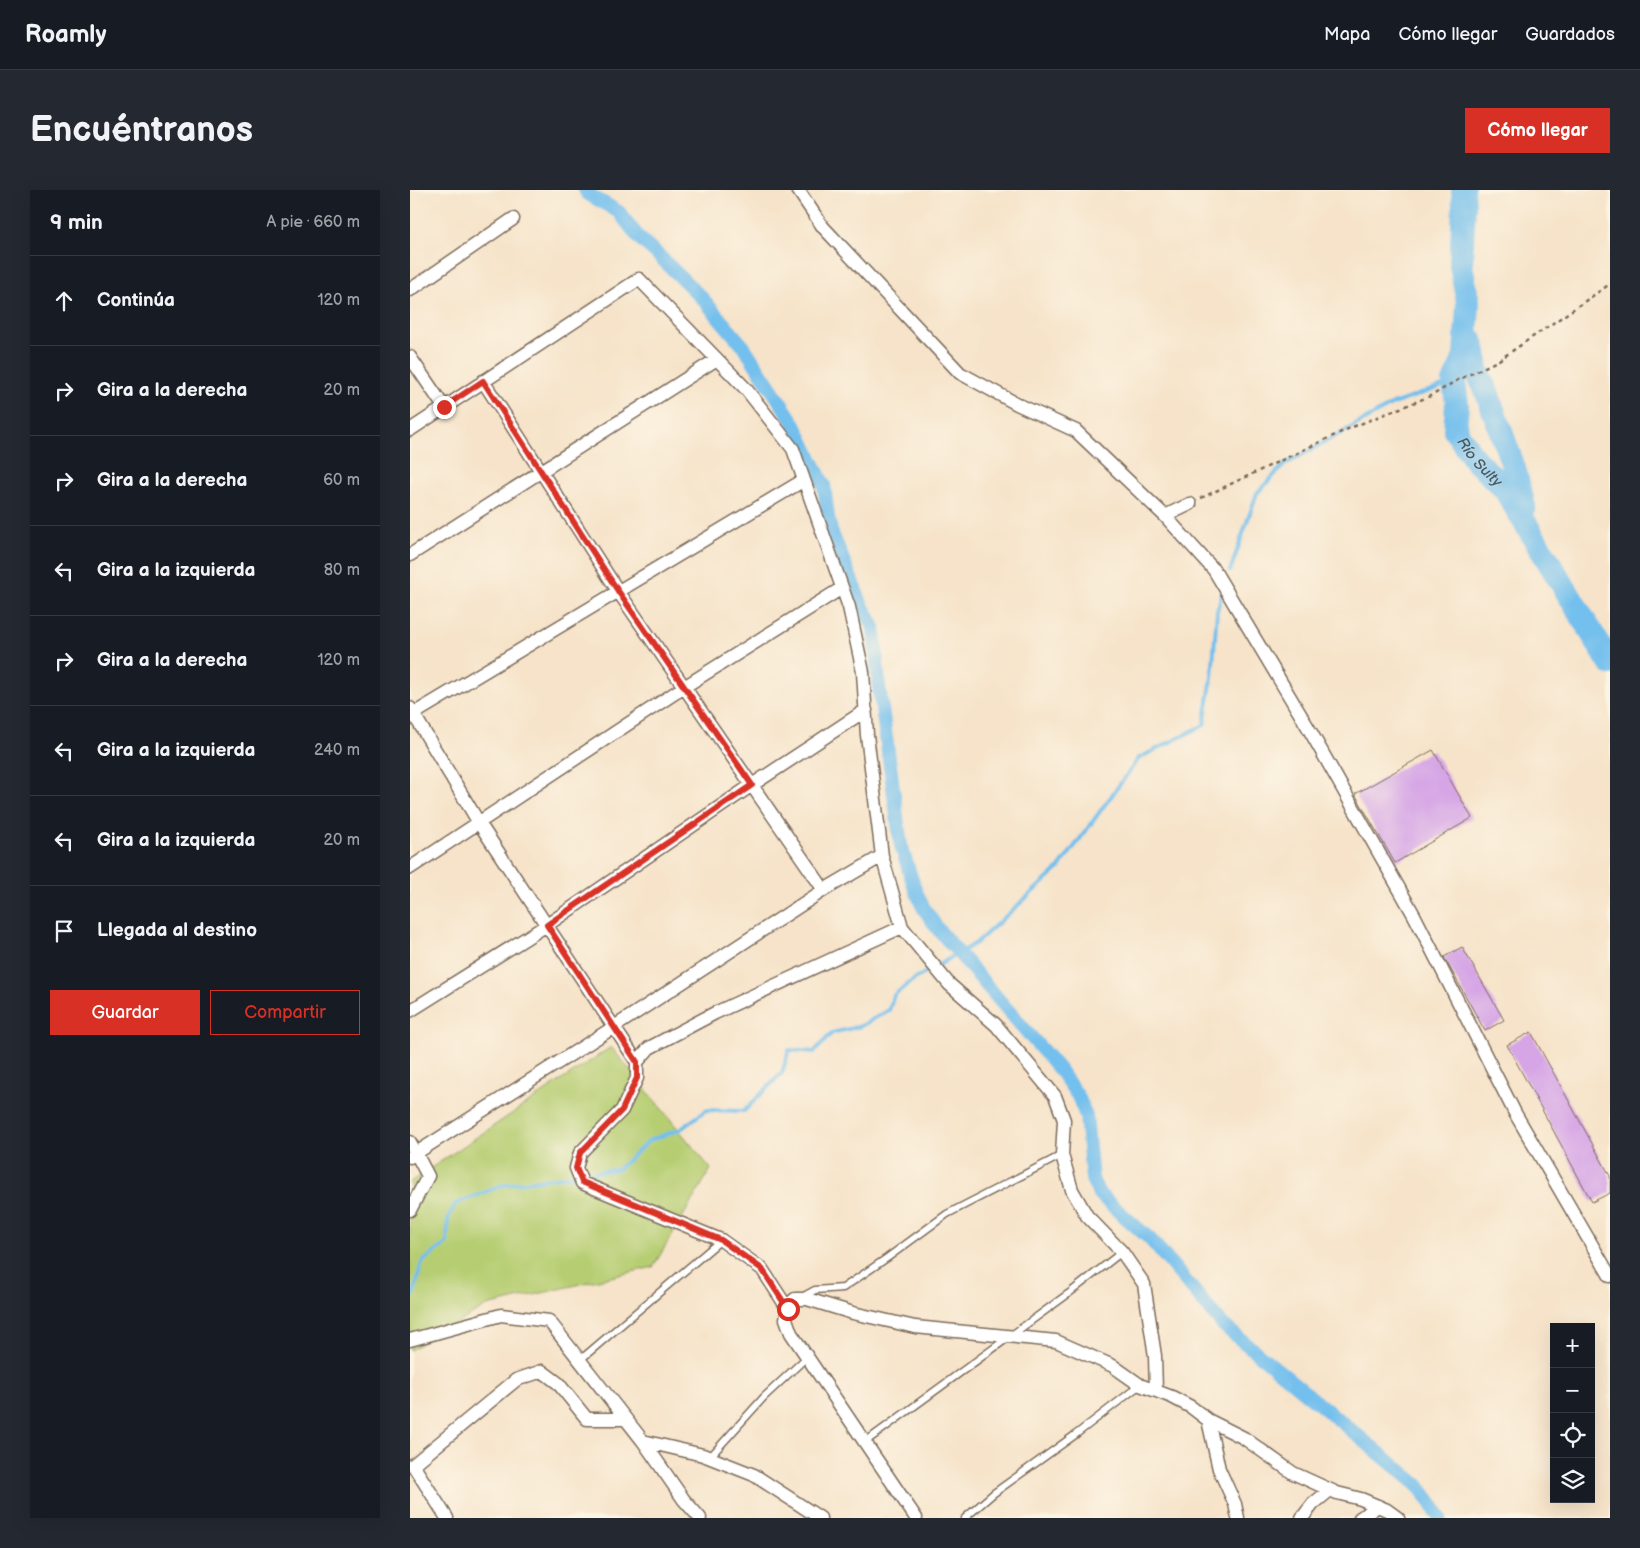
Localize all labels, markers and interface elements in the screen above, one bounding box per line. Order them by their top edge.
text: Roamly [25,20,106,49]
text: Mapa [1324,24,1370,45]
text: Cómo llegar [1398,24,1497,45]
text: Guardados [1525,24,1615,45]
button: Cómo llegar [1465,108,1610,153]
text: Encuéntranos [30,109,253,152]
text: 9 min [50,210,103,235]
text: A pie · 660 m [266,213,360,232]
icon: ahead [50,287,78,315]
text: Continúa [97,289,175,312]
text: 120 m [317,291,360,310]
icon: right [50,377,78,405]
text: Gira a la derecha [97,379,247,402]
text: 20 m [324,381,360,400]
route end [433,396,456,419]
water label: Río Sulty [1452,434,1507,492]
icon: right [50,467,78,495]
text: Gira a la derecha [97,469,247,492]
text: 60 m [323,471,360,490]
icon: left [50,557,78,585]
text: Gira a la izquierda [97,559,255,582]
text: 80 m [324,561,360,580]
icon: right [50,647,78,675]
text: Gira a la derecha [97,649,247,672]
text: 120 m [317,651,360,670]
icon: left [50,737,78,765]
text: Gira a la izquierda [97,739,255,762]
text: 240 m [314,741,360,760]
icon: left [50,827,78,855]
text: Gira a la izquierda [97,829,255,852]
text: 20 m [324,831,360,850]
icon: arrive [50,917,78,945]
text: Llegada al destino [97,919,257,942]
button: Guardar [50,990,200,1035]
button: Compartir [210,990,360,1035]
route start [777,1298,800,1321]
map controls [1550,1323,1595,1503]
button: + [1550,1323,1595,1368]
button: − [1550,1368,1595,1413]
button: locate [1550,1413,1595,1458]
button: layers [1550,1458,1595,1503]

